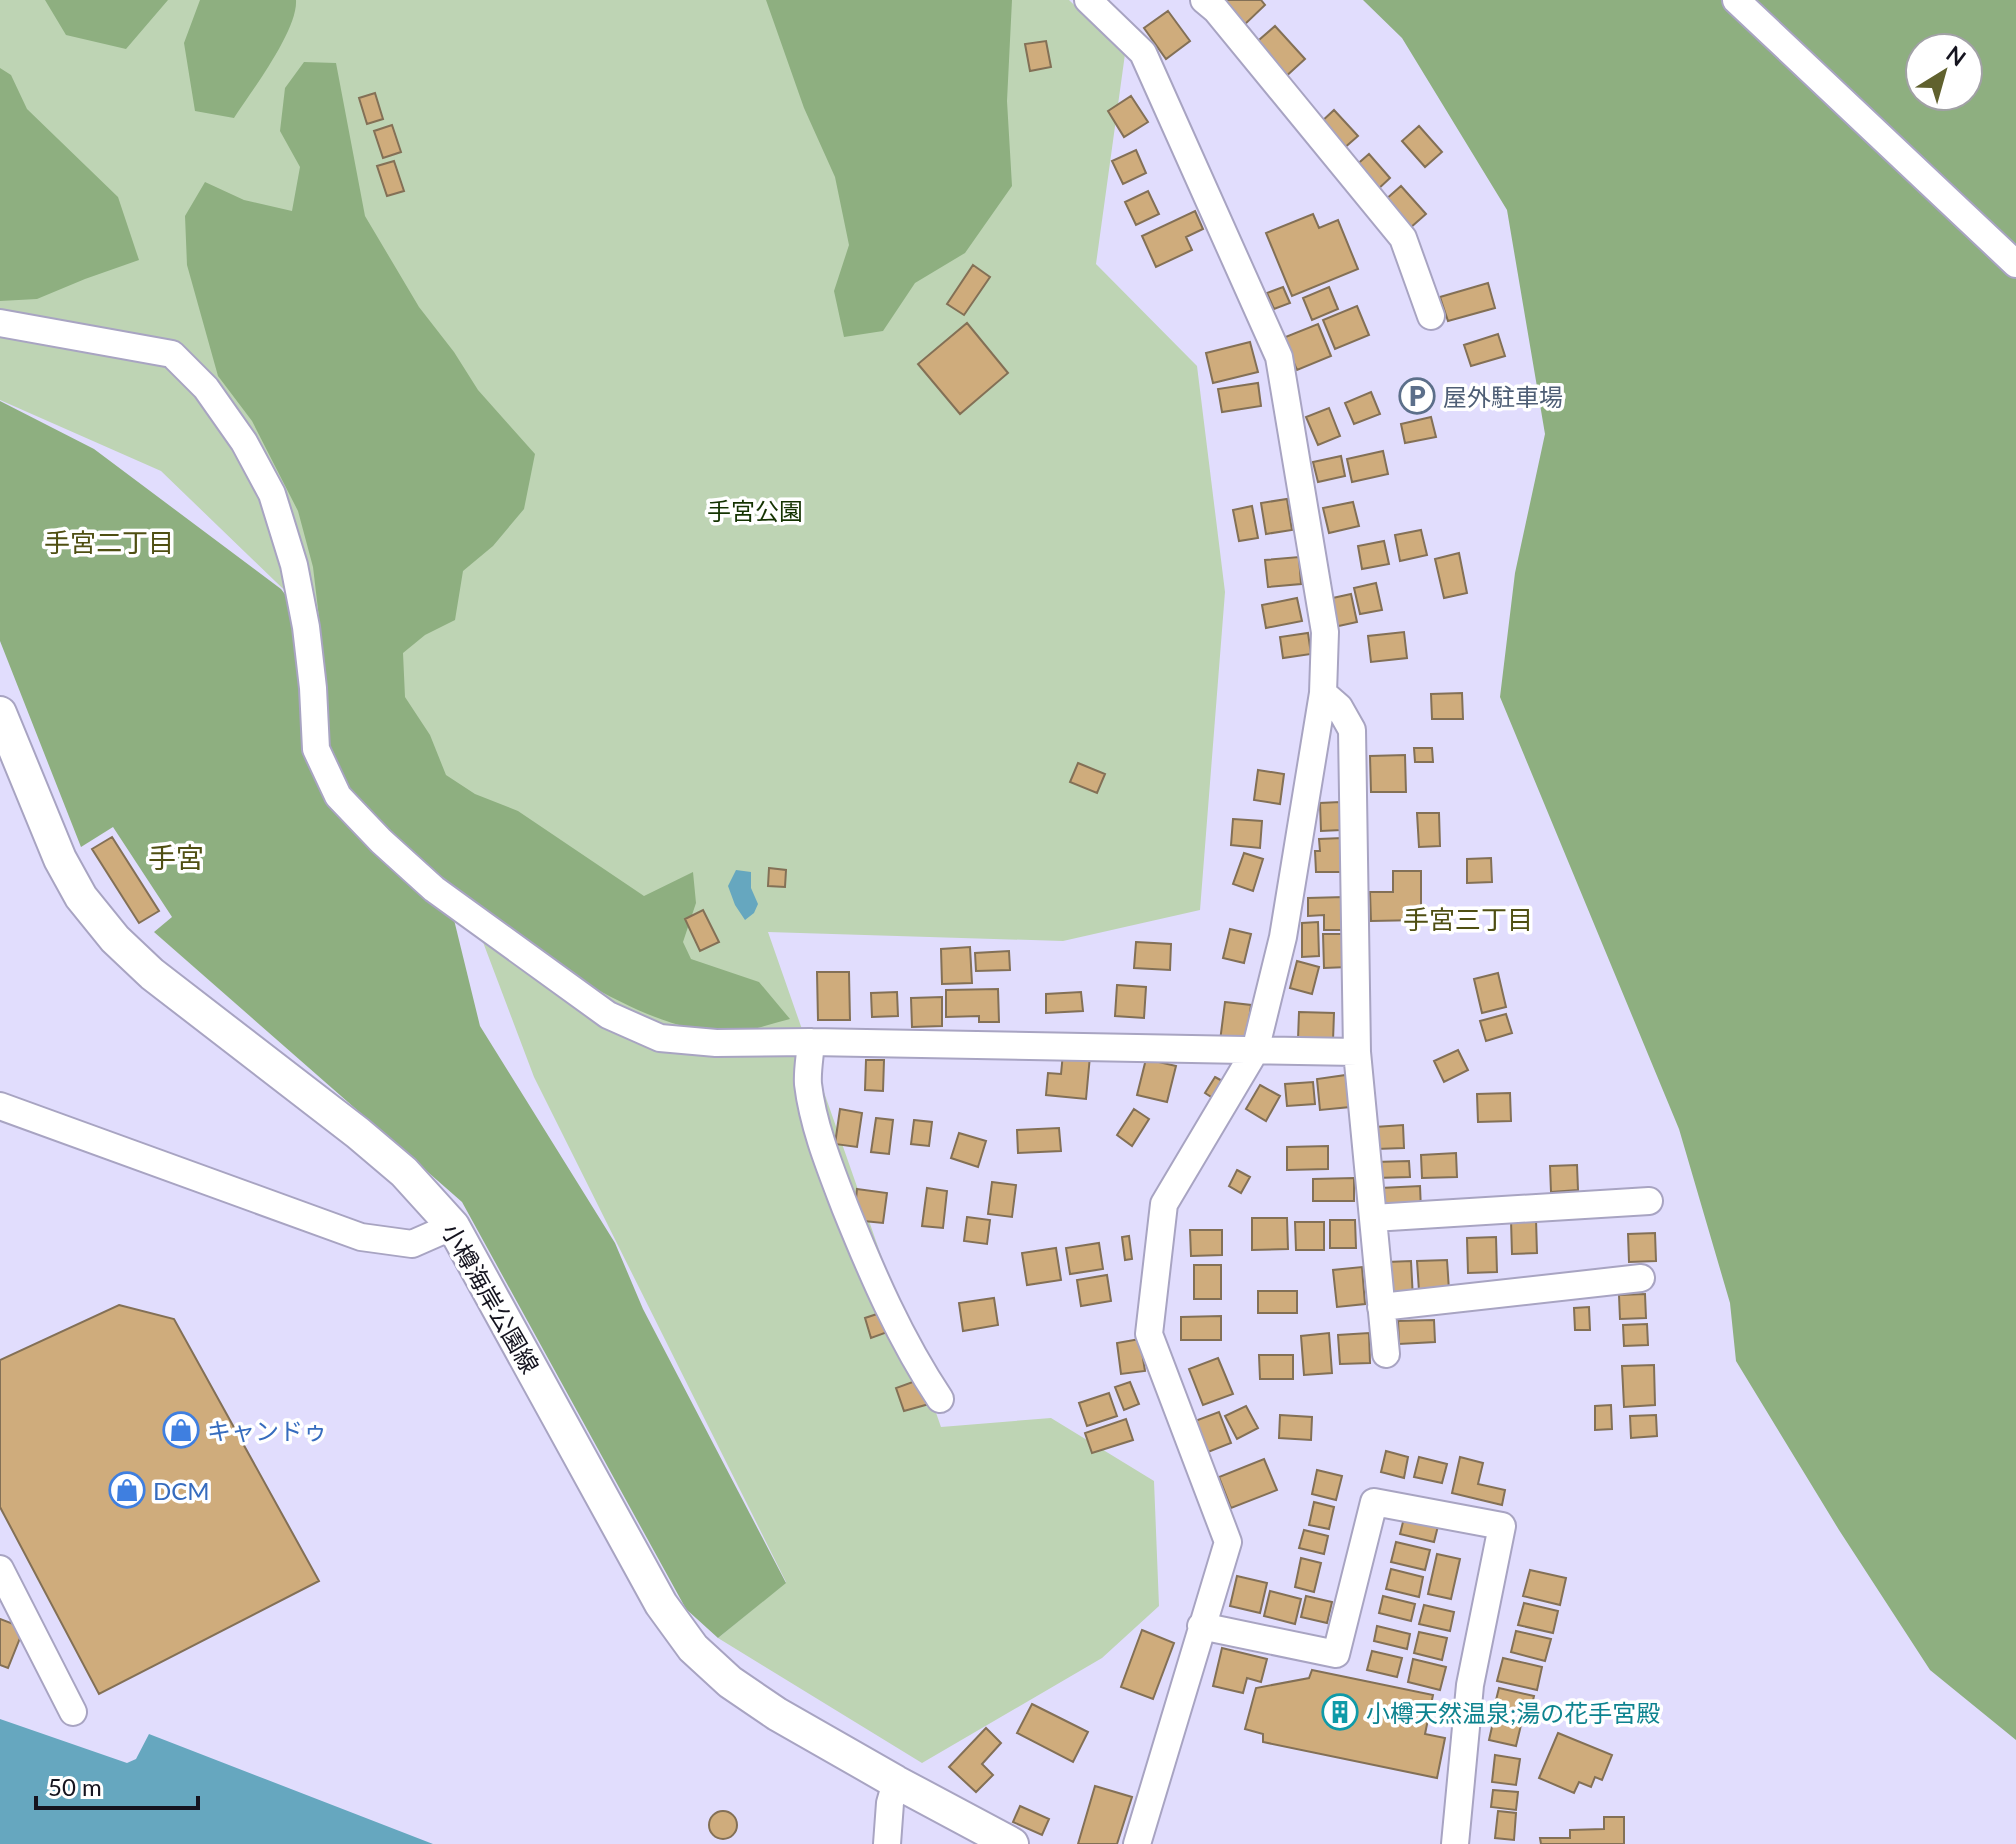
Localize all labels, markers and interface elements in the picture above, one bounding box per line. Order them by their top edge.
north arrow [1904,32,1984,112]
text: N [1941,40,1971,72]
parking icon: 屋外駐車場 [1398,377,1436,415]
place label: 屋外駐車場 [1443,382,1563,411]
park label: 手宮公園 [707,496,803,525]
district label: 手宮二丁目 [44,526,174,558]
district label: 手宮 [148,840,204,874]
district label: 手宮三丁目 [1403,903,1533,935]
street label: 小樽海岸公園線 [436,1218,546,1378]
shop icon: キャンドゥ [162,1411,200,1449]
place label: キャンドゥ [207,1416,327,1445]
shop icon: DCM [108,1471,146,1509]
place label: DCM [153,1476,210,1505]
building icon: 小樽天然温泉;湯の花手宮殿 [1321,1693,1359,1731]
place label: 小樽天然温泉;湯の花手宮殿 [1366,1698,1660,1727]
scale bar [36,1760,198,1810]
text: 50 m [48,1772,102,1801]

